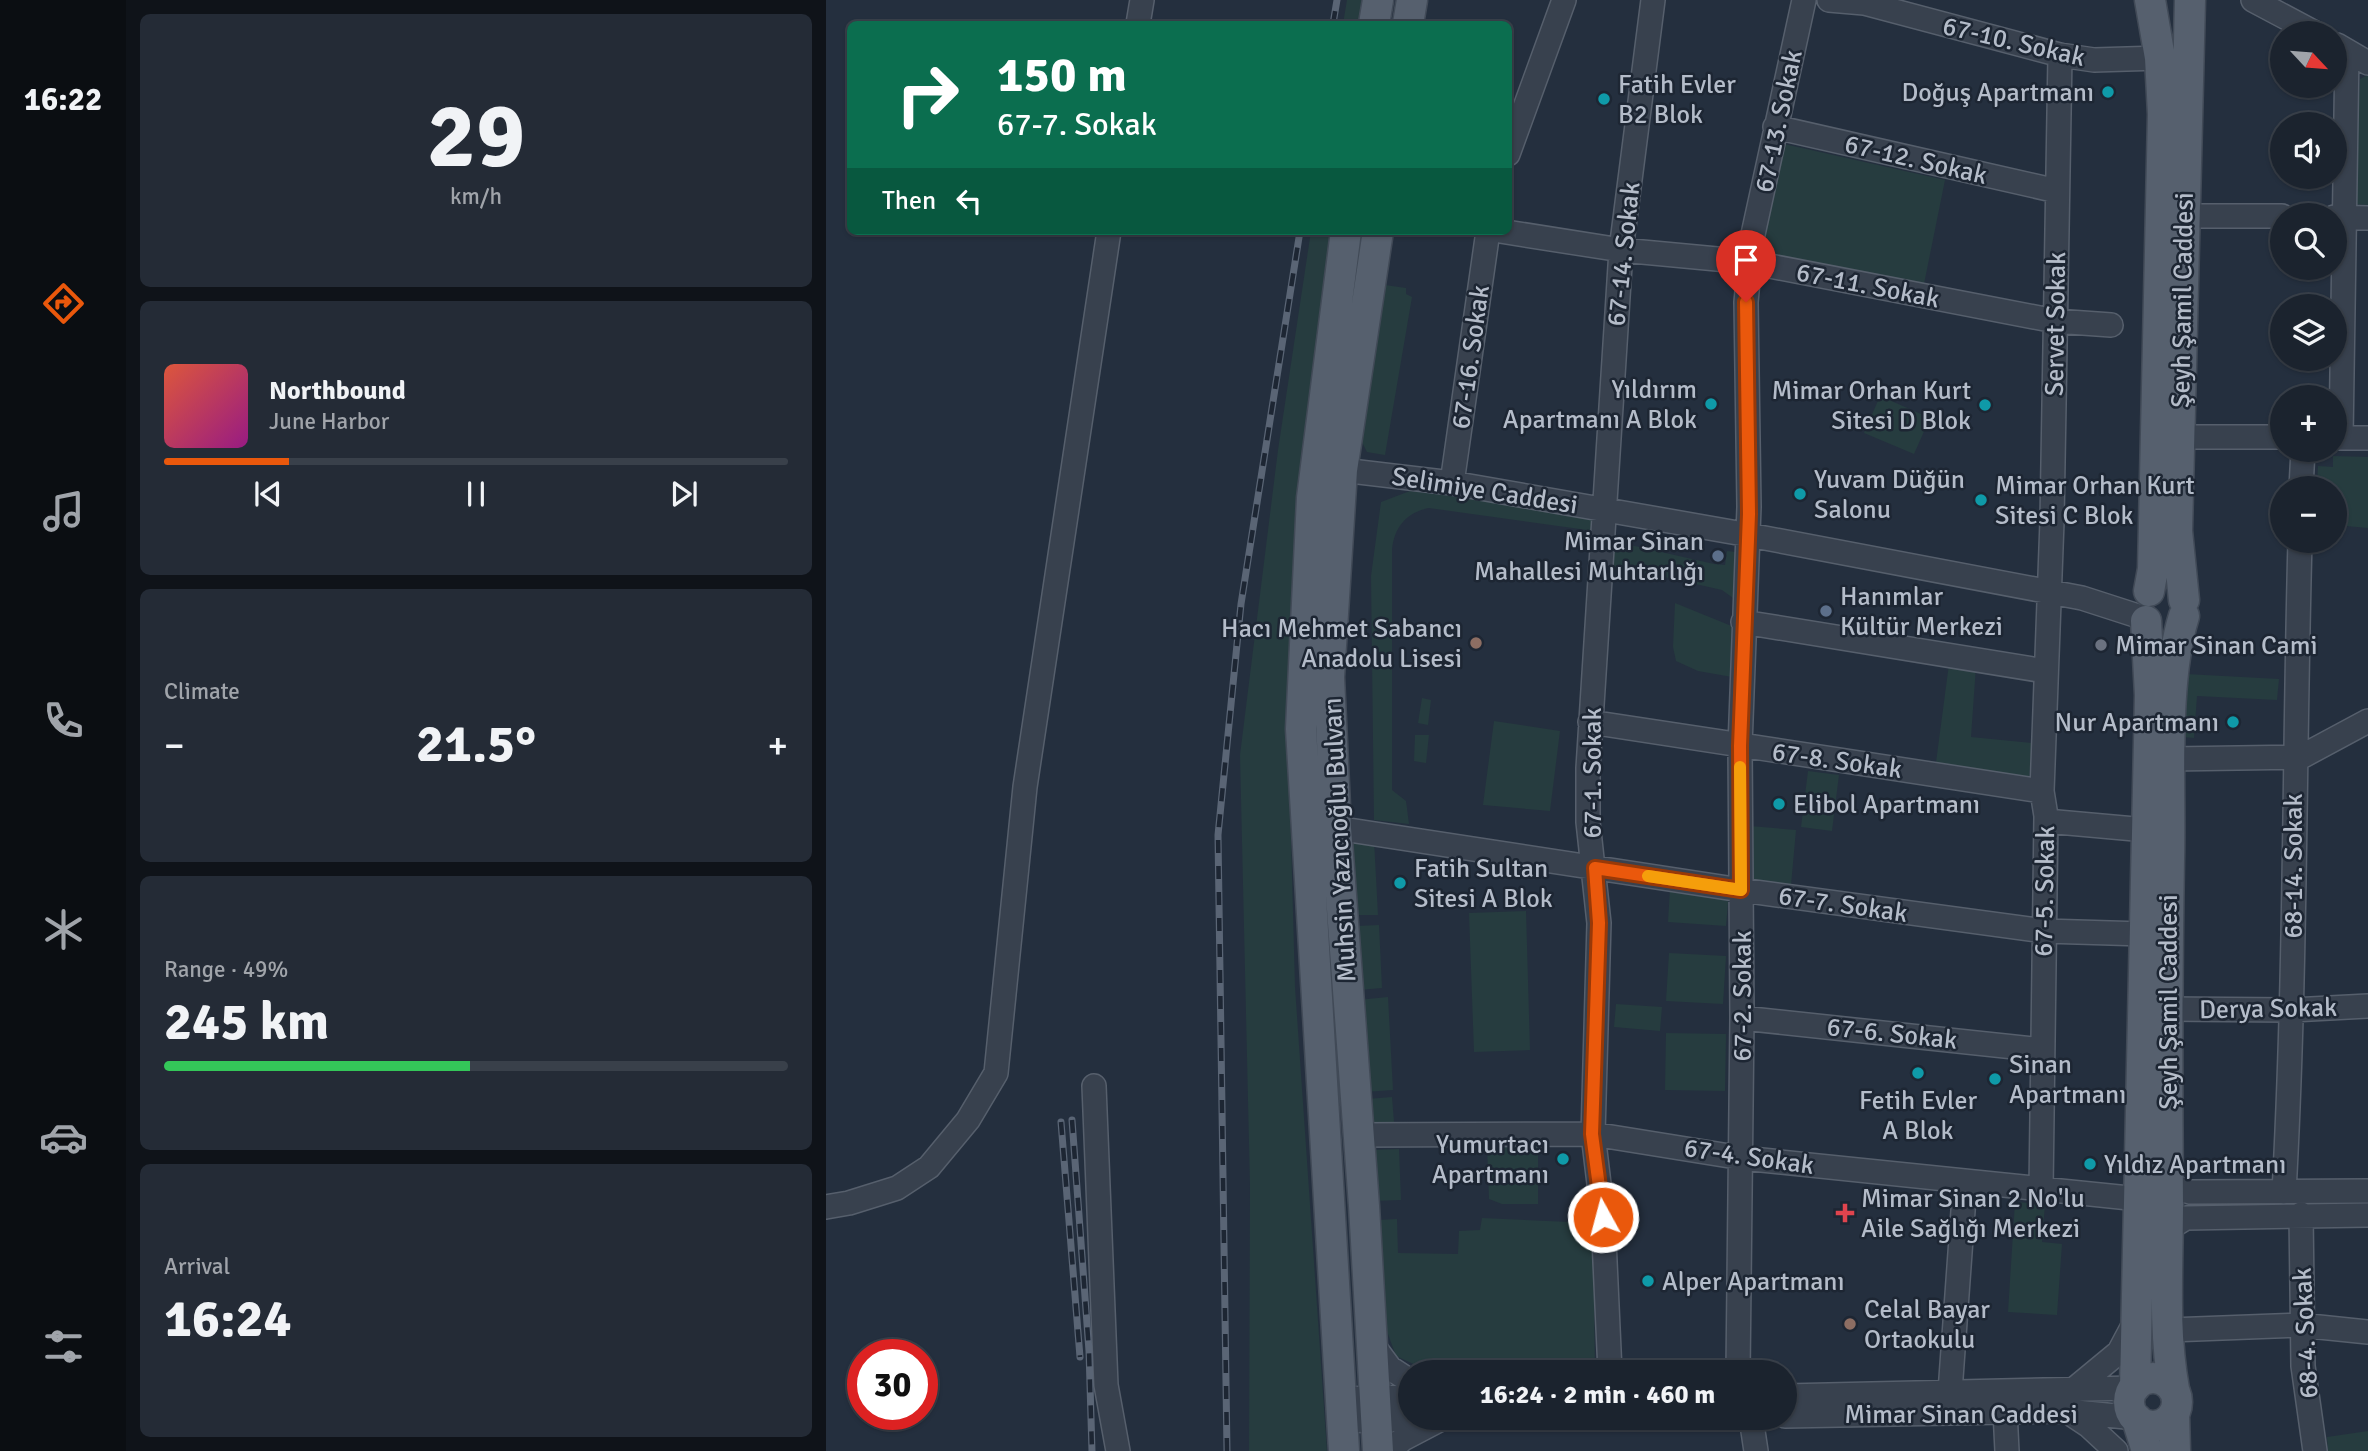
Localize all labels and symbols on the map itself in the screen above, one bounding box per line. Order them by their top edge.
street label: 67-10. Sokak [1940,10,2088,74]
north arrow [2270,21,2347,98]
street label: 67-13. Sokak [1748,47,1810,195]
place label: Fatih Evler B2 Blok [1618,69,1736,131]
place label: Doğuş Apartmanı [1901,77,2094,109]
marker: Doğuş Apartmanı [2100,84,2116,100]
marker: Fatih Evler B2 Blok [1596,91,1612,107]
street label: 67-12. Sokak [1842,128,1990,192]
street label: 67-14. Sokak [1601,180,1647,328]
street label: Şeyh Şamil Caddesi [2165,192,2201,408]
pin [1716,230,1776,302]
street label: Servet Sokak [2039,252,2073,396]
street label: 67-11. Sokak [1794,256,1942,316]
street label: 67-16. Sokak [1445,283,1497,431]
place label: Yıldırım Apartmanı A Blok [1503,374,1697,436]
place label: Mimar Orhan Kurt Sitesi D Blok [1771,375,1971,437]
marker: Yıldırım Apartmanı A Blok [1703,396,1719,412]
marker: Mimar Orhan Kurt Sitesi D Blok [1977,397,1993,413]
street label: Selimiye Caddesi [1390,460,1580,521]
place label: Yuvam Düğün Salonu [1814,464,1965,526]
place label: Mimar Orhan Kurt Sitesi C Blok [1995,470,2195,532]
marker: Yuvam Düğün Salonu [1792,486,1808,502]
marker: Mimar Orhan Kurt Sitesi C Blok [1973,492,1989,508]
place label: Mimar Sinan Mahallesi Muhtarlığı [1474,526,1704,588]
marker: Mimar Sinan Mahallesi Muhtarlığı [1710,548,1726,564]
place label: Hanımlar Kültür Merkezi [1840,581,2003,643]
marker: Hanımlar Kültür Merkezi [1818,603,1834,619]
place label: Hacı Mehmet Sabancı Anadolu Lisesi [1221,613,1462,675]
place label: Mimar Sinan Cami [2115,630,2317,662]
marker: Hacı Mehmet Sabancı Anadolu Lisesi [1468,635,1484,651]
marker: Mimar Sinan Cami [2093,637,2109,653]
street label: Muhsin Yazıcıoğlu Bulvarı [1317,697,1363,983]
street label: 67-1. Sokak [1577,707,1609,839]
place label: Nur Apartmanı [2055,707,2219,739]
marker: Nur Apartmanı [2225,714,2241,730]
street label: 67-8. Sokak [1770,736,1904,786]
place label: Elibol Apartmanı [1793,789,1980,821]
street label: 68-14. Sokak [2278,793,2310,939]
marker: Elibol Apartmanı [1771,796,1787,812]
street label: 67-5. Sokak [2028,825,2062,957]
place label: Fatih Sultan Sitesi A Blok [1414,853,1553,915]
marker: Fatih Sultan Sitesi A Blok [1392,875,1408,891]
street label: 67-7. Sokak [1776,880,1909,930]
street label: Şeyh Şamil Caddesi [2153,894,2185,1110]
street label: 67-2. Sokak [1727,930,1759,1062]
street label: Derya Sokak [2199,992,2337,1026]
street label: 67-6. Sokak [1825,1011,1959,1057]
place label: Sinan Apartmanı [2009,1049,2126,1111]
marker: Fetih Evler A Blok [1910,1065,1926,1081]
marker: Sinan Apartmanı [1987,1071,2003,1087]
place label: Fetih Evler A Blok [1859,1085,1978,1147]
place label: Yumurtacı Apartmanı [1432,1129,1549,1191]
street label: 67-4. Sokak [1682,1132,1816,1182]
place label: Yıldız Apartmanı [2104,1149,2286,1181]
marker: Yumurtacı Apartmanı [1555,1151,1571,1167]
marker: Yıldız Apartmanı [2082,1156,2098,1172]
position arrow [1566,1180,1640,1254]
place label: Mimar Sinan 2 No'lu Aile Sağlığı Merkezi [1861,1183,2085,1245]
marker: Mimar Sinan 2 No'lu Aile Sağlığı Merkezi [1835,1203,1855,1223]
place label: Alper Apartmanı [1662,1266,1845,1298]
street label: 68-4. Sokak [2287,1267,2325,1399]
marker: Alper Apartmanı [1640,1273,1656,1289]
place label: Celal Bayar Ortaokulu [1864,1294,1990,1356]
marker: Celal Bayar Ortaokulu [1842,1316,1858,1332]
speed limit sign: 30 [847,1339,938,1430]
street label: Mimar Sinan Caddesi [1844,1399,2078,1431]

